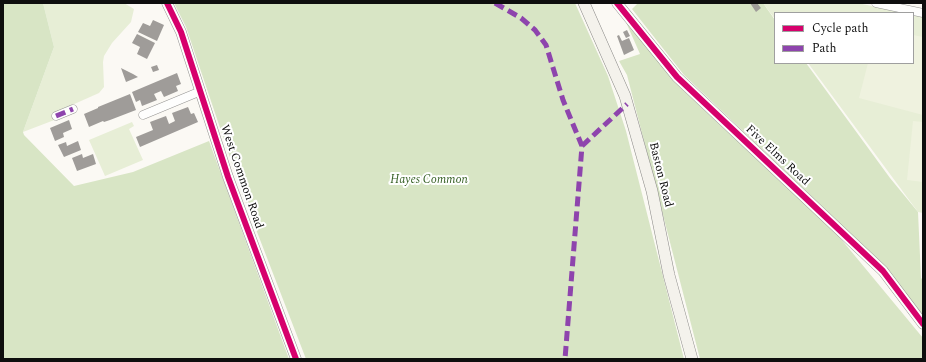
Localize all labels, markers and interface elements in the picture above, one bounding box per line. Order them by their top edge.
legend [774,12,914,64]
text: Cycle path [812,19,869,38]
text: Path [812,39,837,58]
street label: West Common Road [216,123,266,231]
street label: Five Elms Road [742,123,812,189]
street label: Baston Road [645,141,675,209]
park label: Hayes Common [390,174,468,188]

